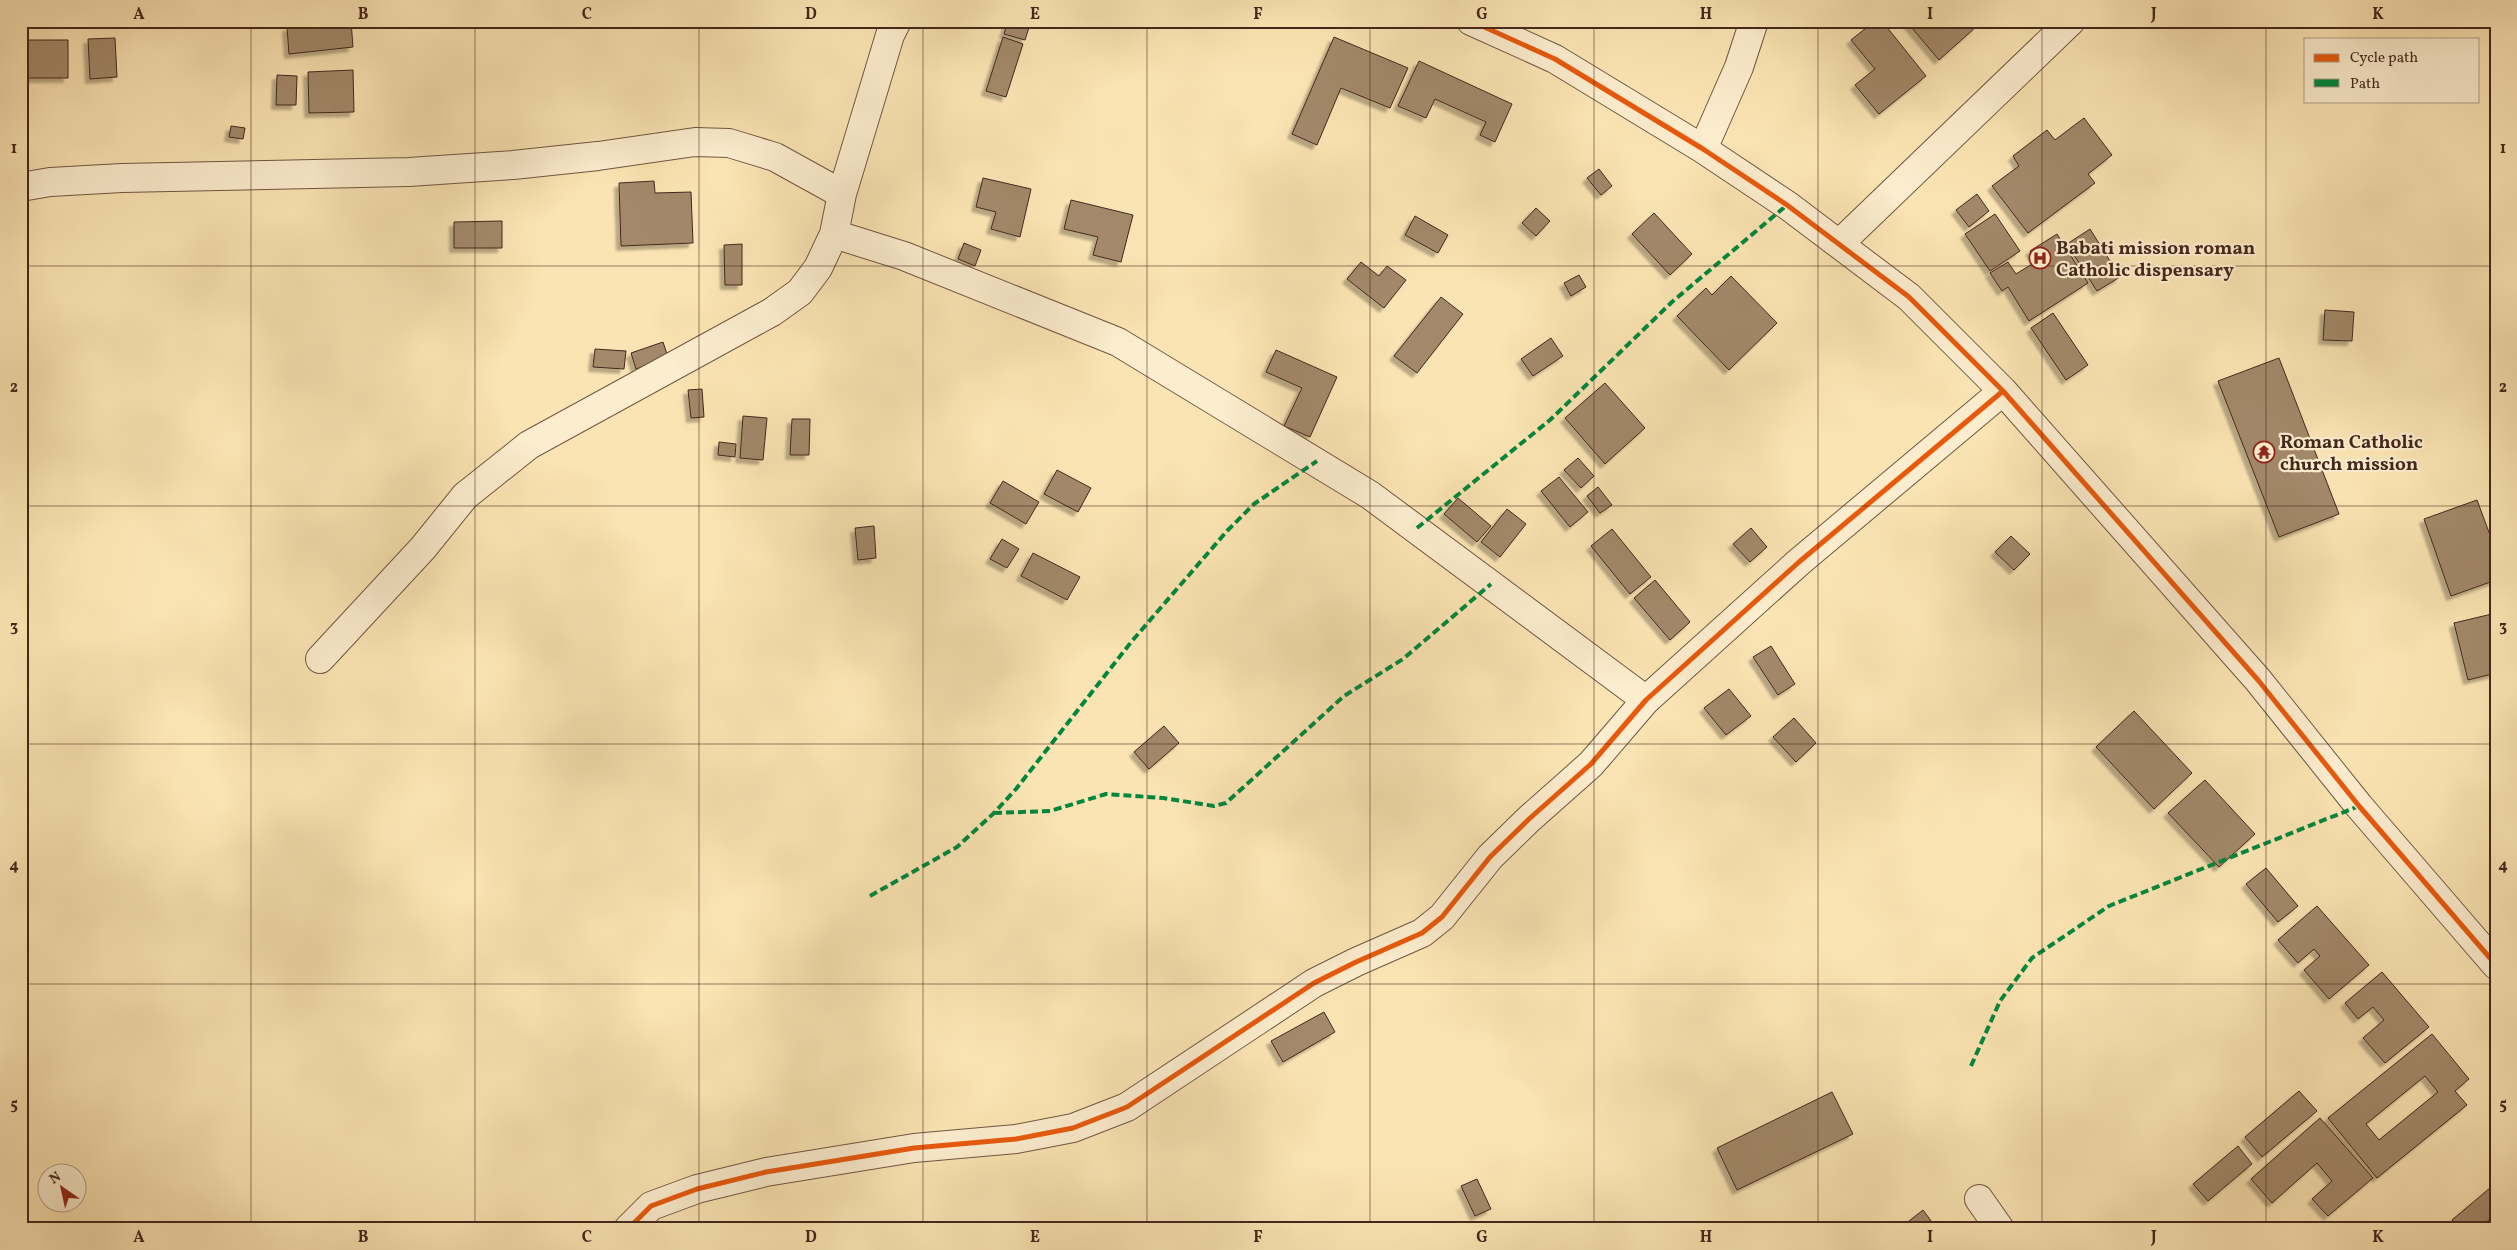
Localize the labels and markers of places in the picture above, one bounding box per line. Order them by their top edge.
place label: Babati mission roman Catholic dispensary [2056,236,2255,284]
hospital icon: Babati mission roman Catholic dispensary [2028,246,2052,270]
place label: Roman Catholic church mission [2280,430,2423,478]
temple icon: Roman Catholic church mission [2252,440,2276,464]

